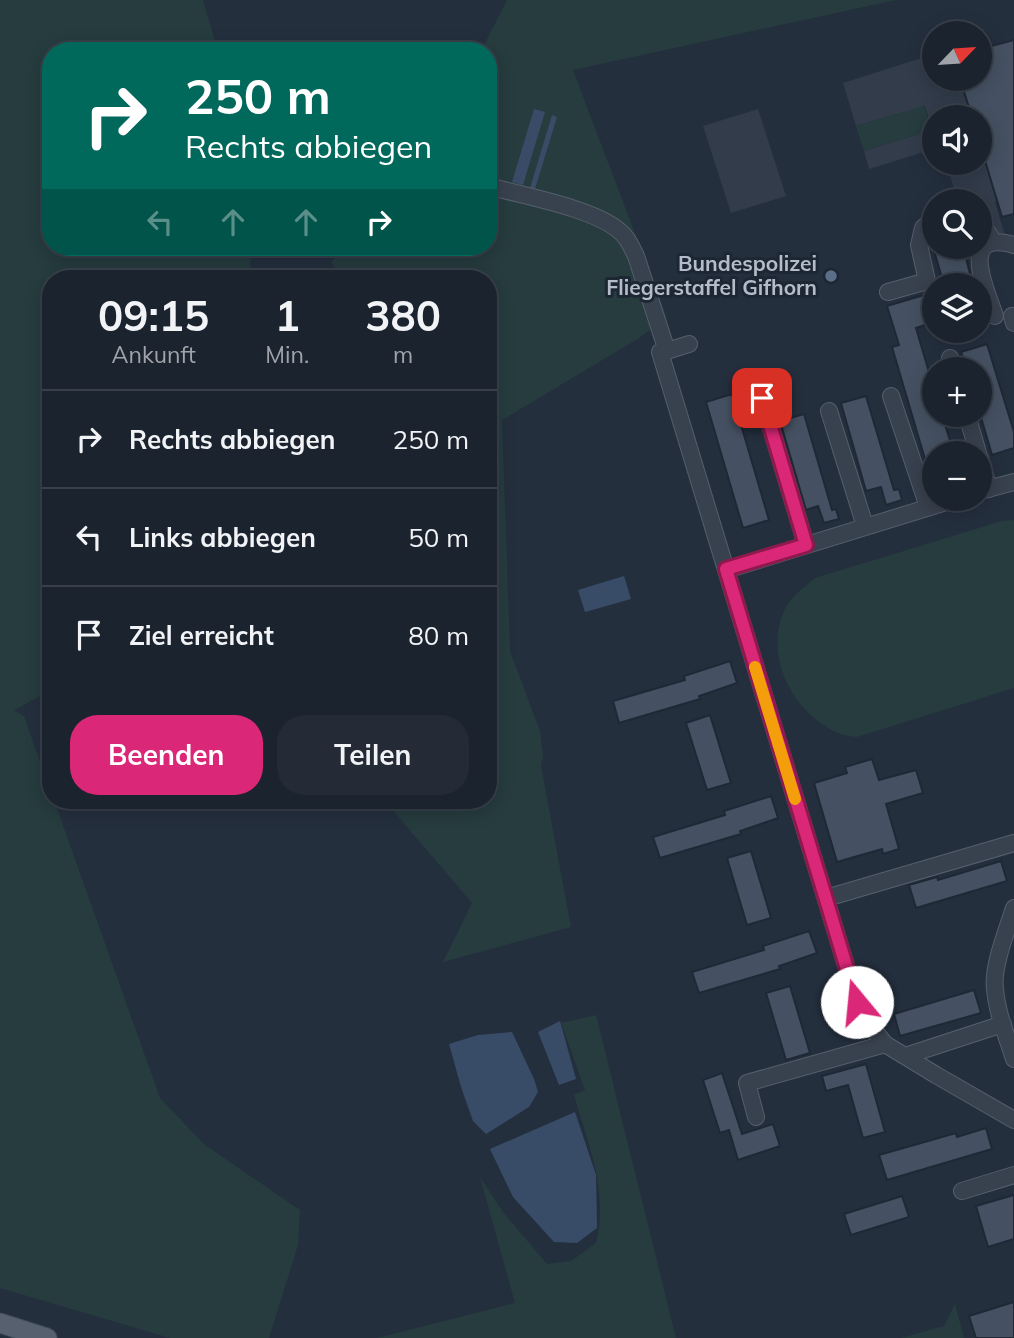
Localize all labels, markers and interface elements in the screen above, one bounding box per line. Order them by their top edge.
north arrow [922,21,992,91]
map controls [922,21,992,511]
text: 250 m [185,65,331,126]
icon: right [70,70,161,161]
button: sound [922,105,992,175]
text: Rechts abbiegen [185,126,432,166]
button: search [922,189,992,259]
icon: left [141,203,179,241]
icon: ahead [214,203,252,241]
icon: ahead [287,203,325,241]
icon: right [360,203,398,241]
place label: Bundespolizei Fliegerstaffel Gifhorn [606,250,817,300]
marker: Bundespolizei Fliegerstaffel Gifhorn [823,268,839,284]
button: layers [922,273,992,343]
text: 09:15 [98,289,209,342]
text: 1 [275,289,300,342]
text: 380 [365,289,441,342]
text: Ankunft [112,340,196,369]
text: Min. [265,340,309,369]
text: m [393,340,413,369]
button: + [922,357,992,427]
pin [732,368,792,428]
icon: arrive [743,379,781,417]
icon: right [70,420,108,458]
text: Rechts abbiegen [129,423,335,456]
text: 250 m [393,423,469,456]
button: − [922,441,992,511]
icon: left [70,518,108,556]
text: Links abbiegen [129,521,316,554]
text: 50 m [408,521,469,554]
icon: arrive [70,616,108,654]
text: Ziel erreicht [129,619,274,652]
text: 80 m [408,619,469,652]
button: Beenden [70,715,263,795]
button: Teilen [277,715,469,795]
position arrow [820,965,894,1039]

